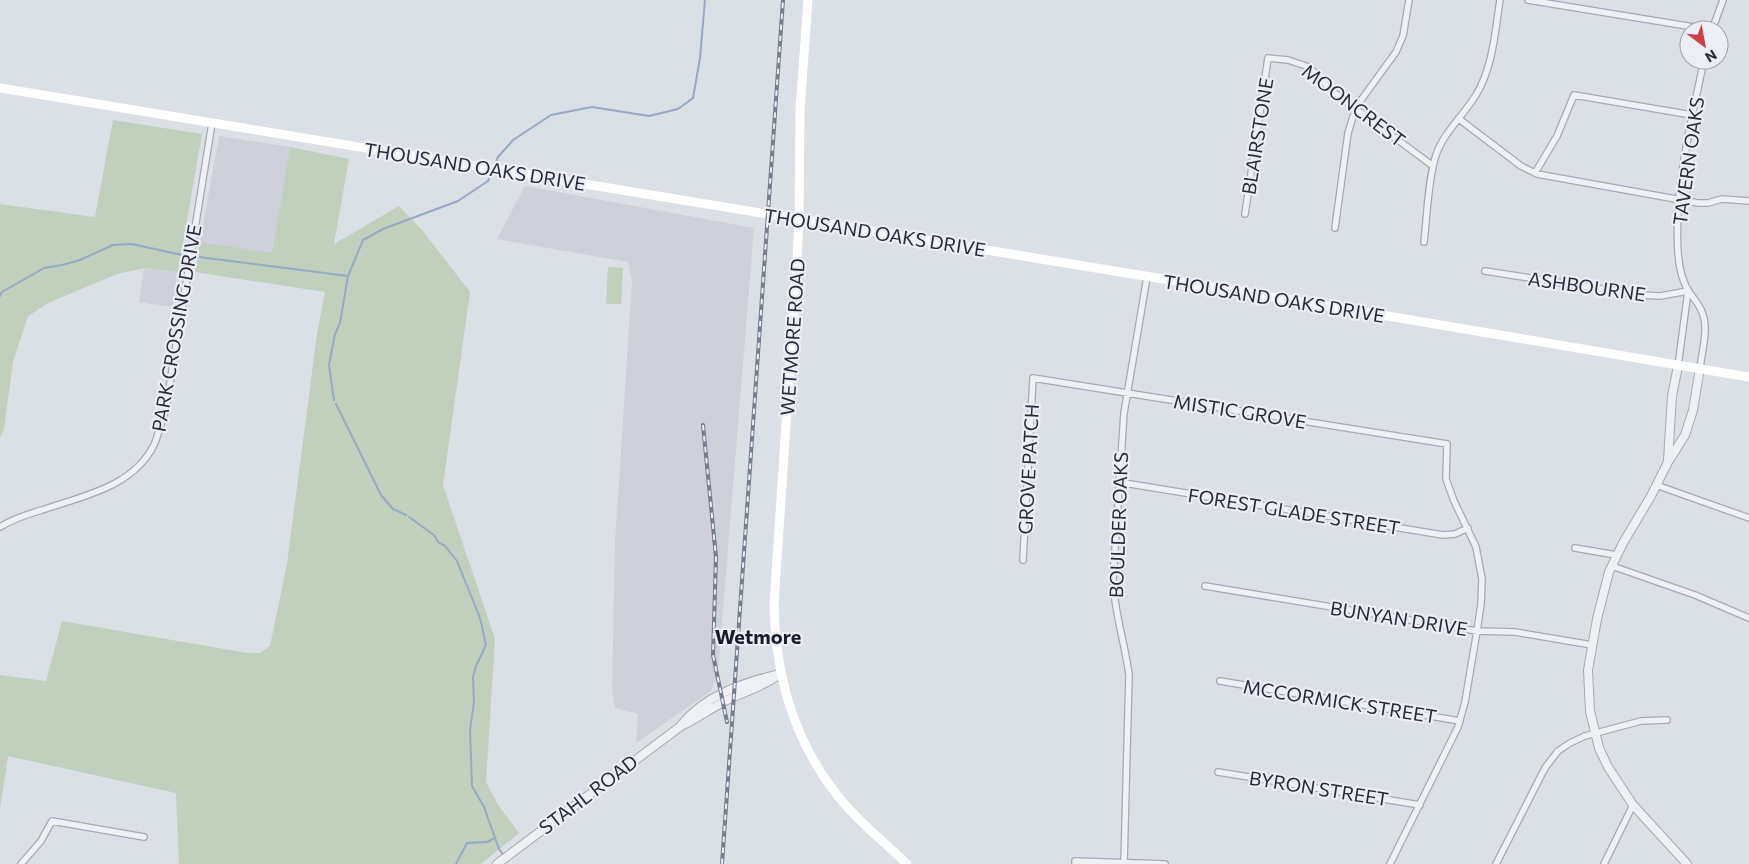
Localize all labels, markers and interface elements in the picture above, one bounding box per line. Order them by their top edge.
north arrow [1679,20,1729,70]
text: N [1702,46,1720,66]
street label: MOONCREST [1298,59,1410,151]
street label: BLAIRSTONE [1236,76,1278,196]
street label: TAVERN OAKS [1668,95,1708,227]
street label: THOUSAND OAKS DRIVE [363,137,587,195]
street label: THOUSAND OAKS DRIVE [763,203,987,261]
street label: PARK CROSSING DRIVE [146,223,206,433]
street label: WETMORE ROAD [775,258,809,416]
street label: ASHBOURNE [1527,266,1647,306]
street label: THOUSAND OAKS DRIVE [1162,269,1386,327]
street label: MISTIC GROVE [1172,389,1308,433]
street label: GROVE PATCH [1013,403,1043,535]
street label: BOULDER OAKS [1104,452,1132,598]
street label: FOREST GLADE STREET [1186,483,1402,539]
street label: BUNYAN DRIVE [1329,596,1469,640]
district label: Wetmore [715,624,801,648]
street label: MCCORMICK STREET [1242,674,1438,728]
street label: STAHL ROAD [534,749,642,839]
street label: BYRON STREET [1248,766,1390,810]

